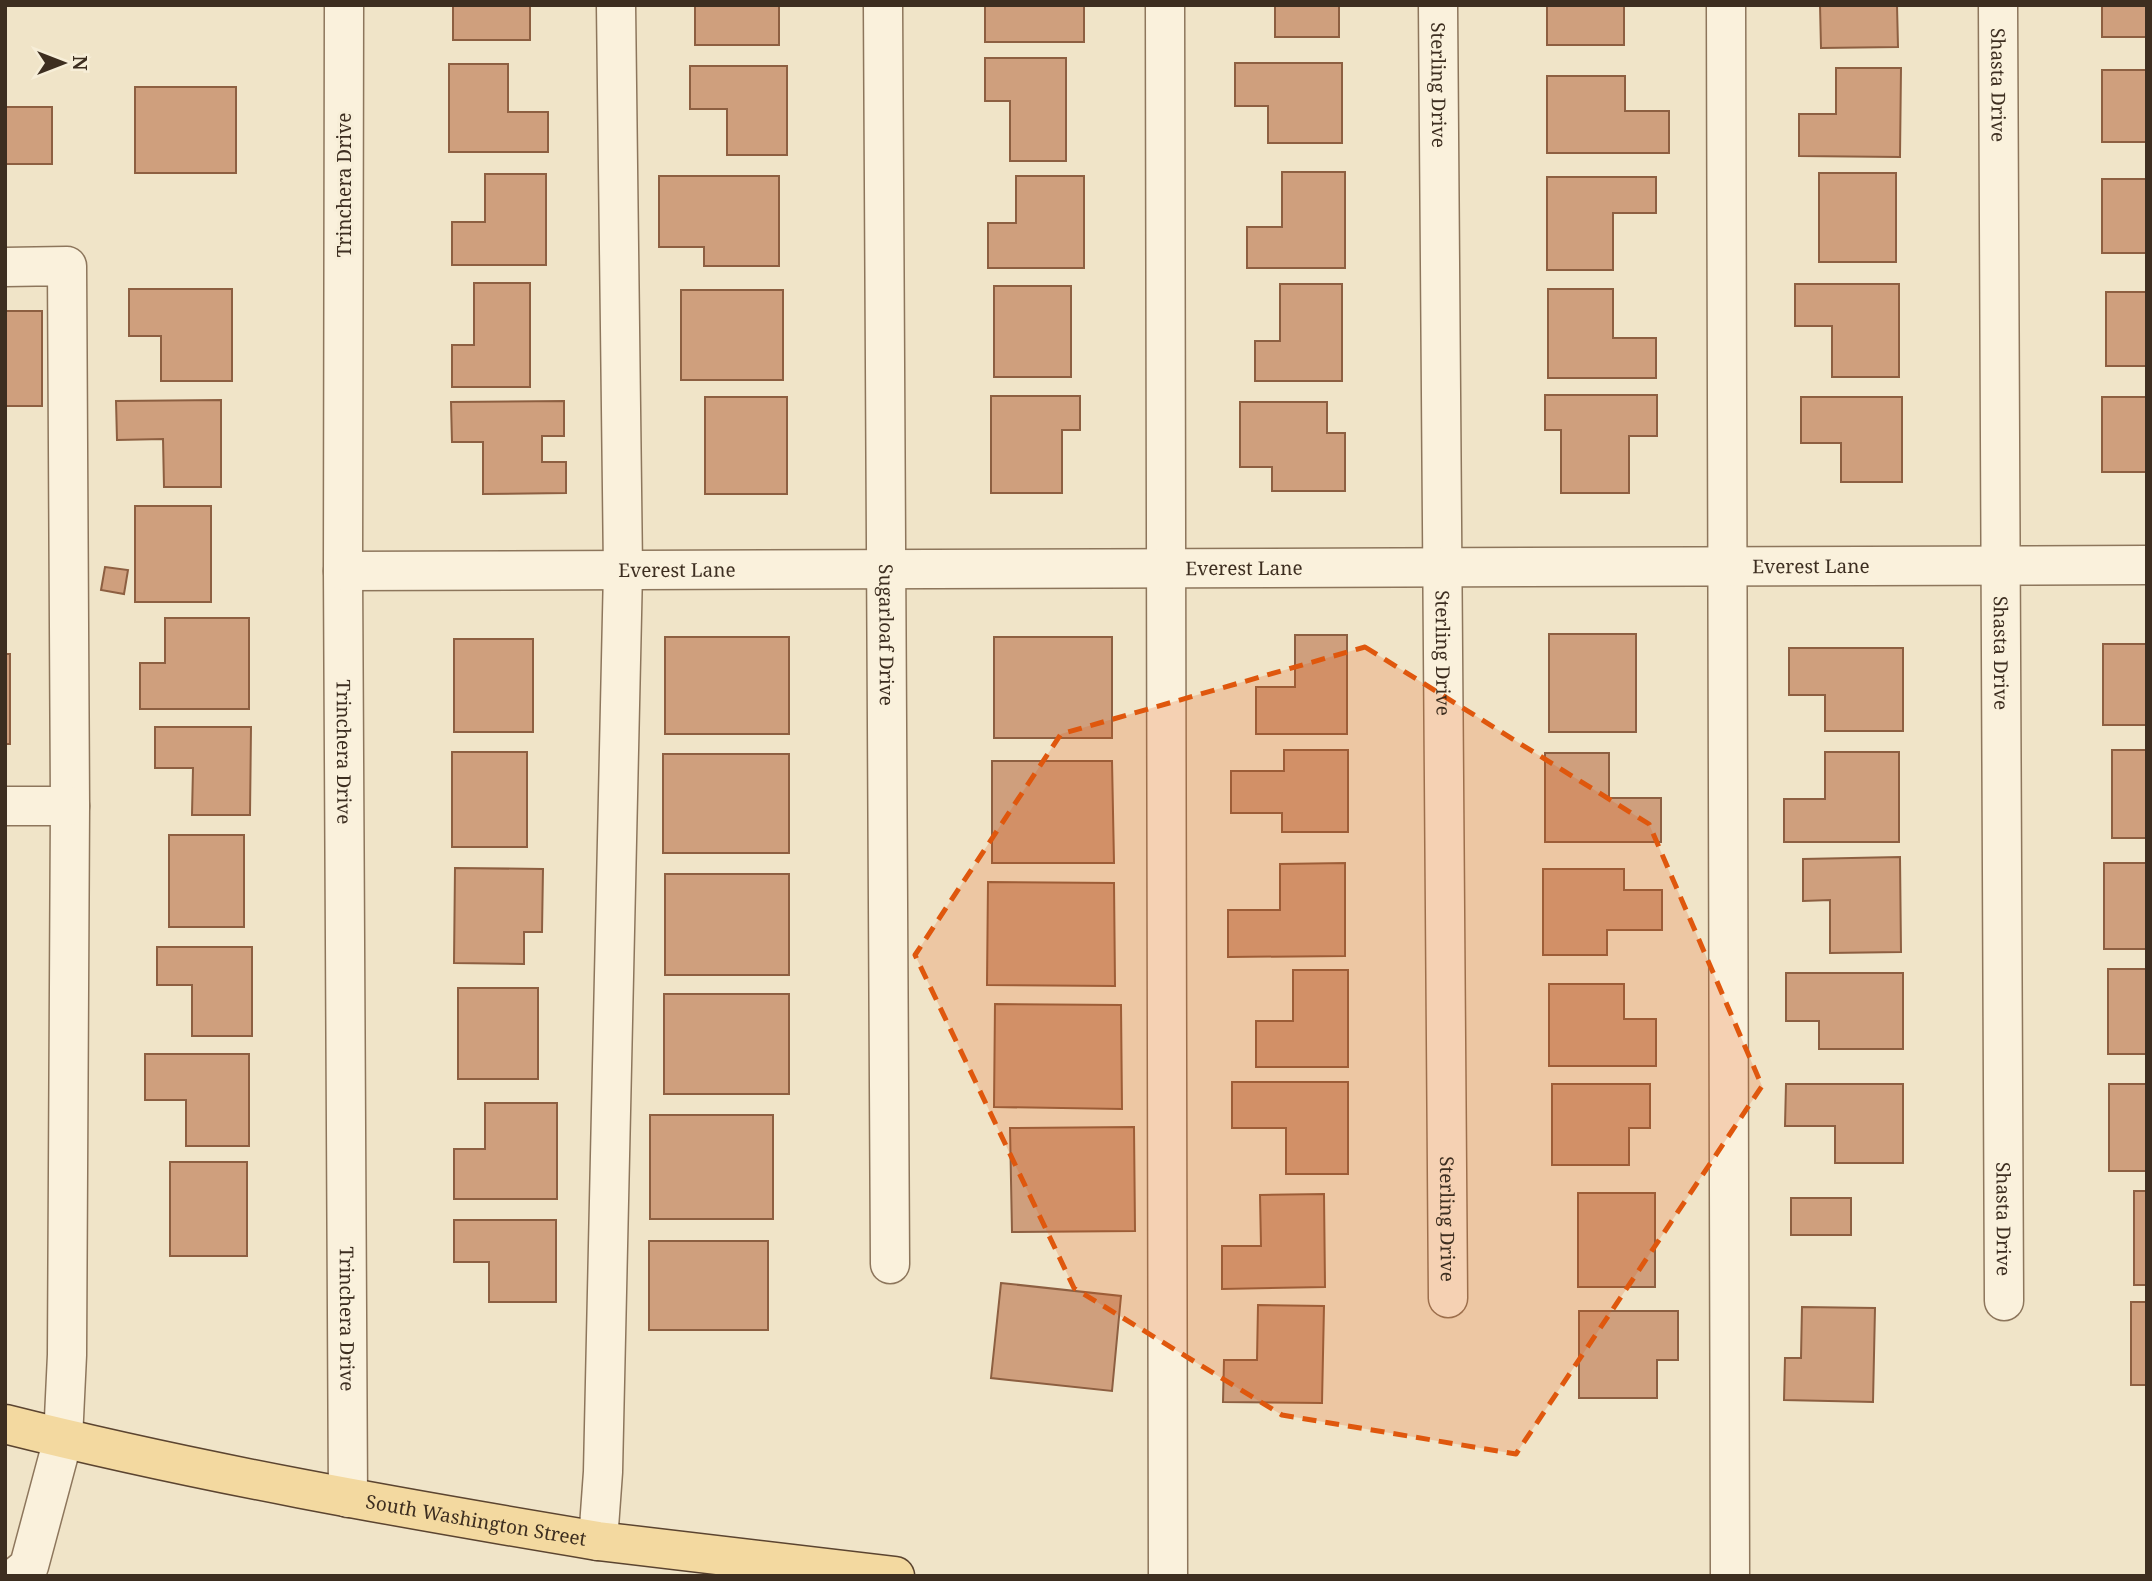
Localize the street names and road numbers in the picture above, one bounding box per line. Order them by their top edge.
street label: Sterling Drive [1425,22,1452,148]
street label: Shasta Drive [1985,28,2012,142]
street label: Trinchera Drive [331,113,357,257]
street label: Everest Lane [1752,553,1870,579]
street label: Everest Lane [1185,555,1303,581]
street label: Everest Lane [618,557,736,583]
street label: Sugarloaf Drive [873,564,900,706]
street label: Sterling Drive [1430,590,1456,716]
street label: Shasta Drive [1988,596,2014,710]
street label: Trinchera Drive [331,679,357,825]
street label: Sterling Drive [1434,1156,1461,1282]
street label: Shasta Drive [1990,1162,2017,1276]
street label: Trinchera Drive [334,1246,360,1391]
street label: South Washington Street [364,1488,589,1552]

